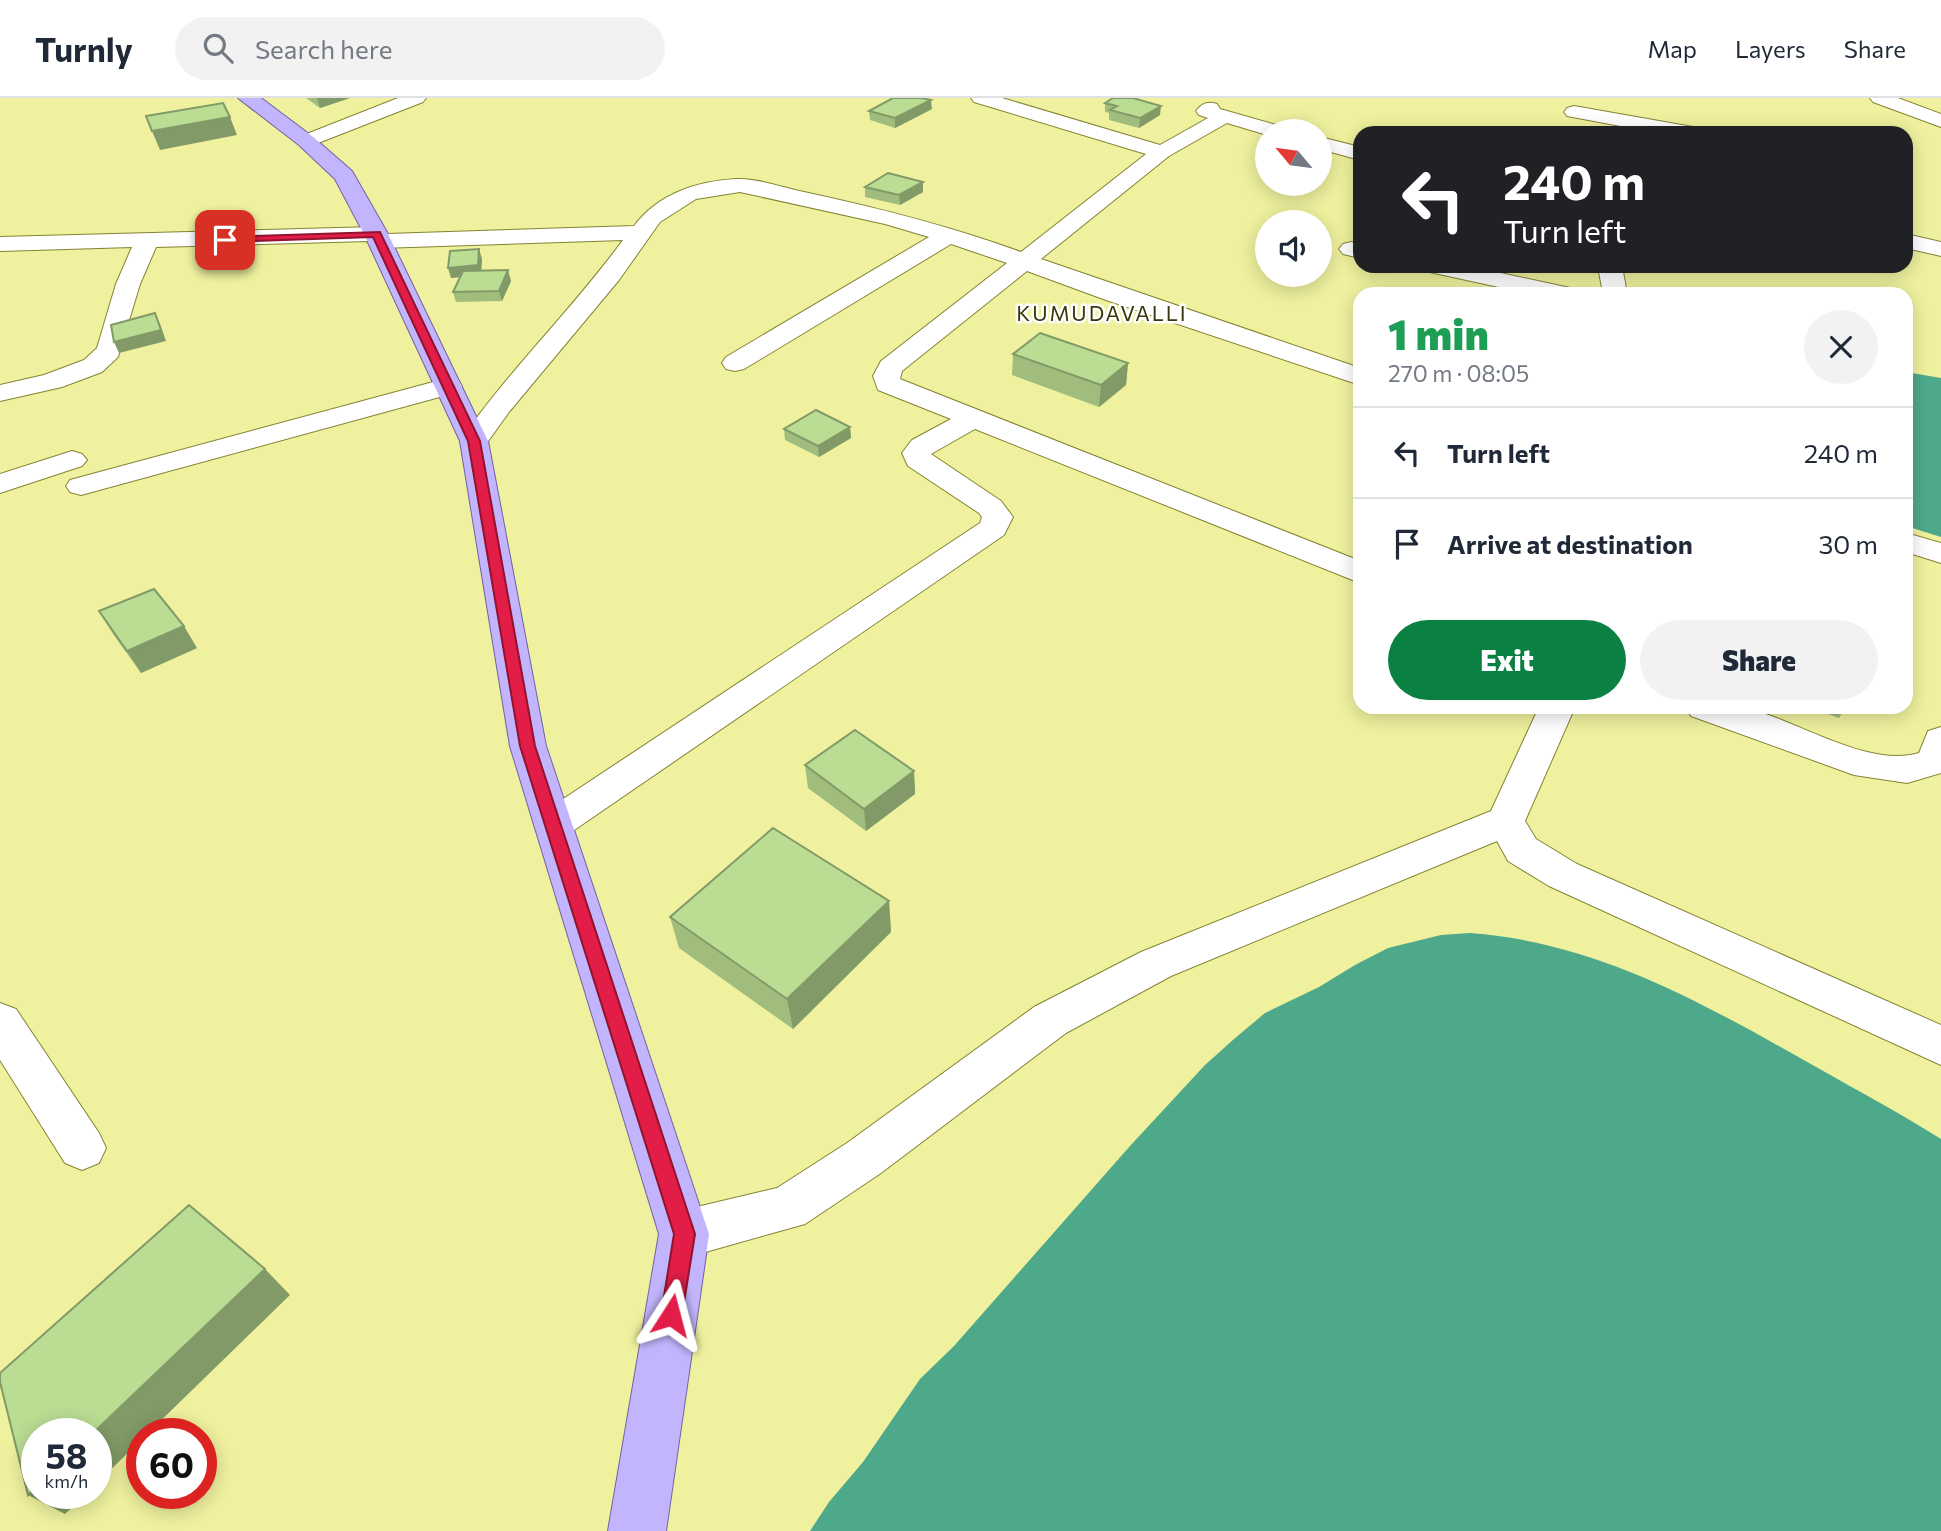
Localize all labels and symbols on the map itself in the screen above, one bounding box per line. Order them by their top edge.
north arrow [1255,119,1332,196]
pin [195,210,255,270]
district label: KUMUDAVALLI [1016,300,1188,325]
position arrow [634,1278,708,1352]
speed limit sign: 60 [126,1418,217,1509]

